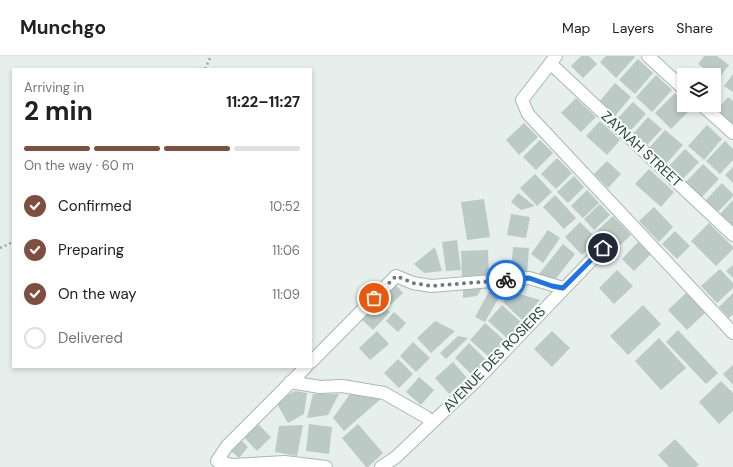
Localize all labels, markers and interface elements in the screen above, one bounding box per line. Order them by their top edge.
text: Munchgo [20,15,106,40]
text: Map [562,19,590,37]
text: Layers [612,19,654,37]
text: Share [676,19,713,37]
map controls [677,68,721,112]
button: layers [677,68,721,112]
text: Arriving in [24,79,84,96]
text: 11:22–11:27 [226,92,300,112]
text: 2 min [24,94,93,128]
street label: ZAYNAH STREET [598,107,686,191]
text: On the way · 60 m [24,157,134,174]
icon: check [24,195,46,217]
text: Confirmed [58,196,132,216]
text: 10:52 [269,198,300,215]
pin [586,231,620,265]
icon: home [592,237,614,259]
icon: check [24,239,46,261]
text: Preparing [58,240,124,260]
text: 11:06 [272,242,300,259]
courier [486,260,526,300]
icon: bike [495,269,517,291]
pin [357,281,391,315]
icon: check [24,283,46,305]
text: On the way [58,284,137,304]
text: 11:09 [272,286,300,303]
icon: bag [363,287,385,309]
street label: AVENUE DES ROSIERS [439,302,549,416]
text: Delivered [58,328,123,348]

